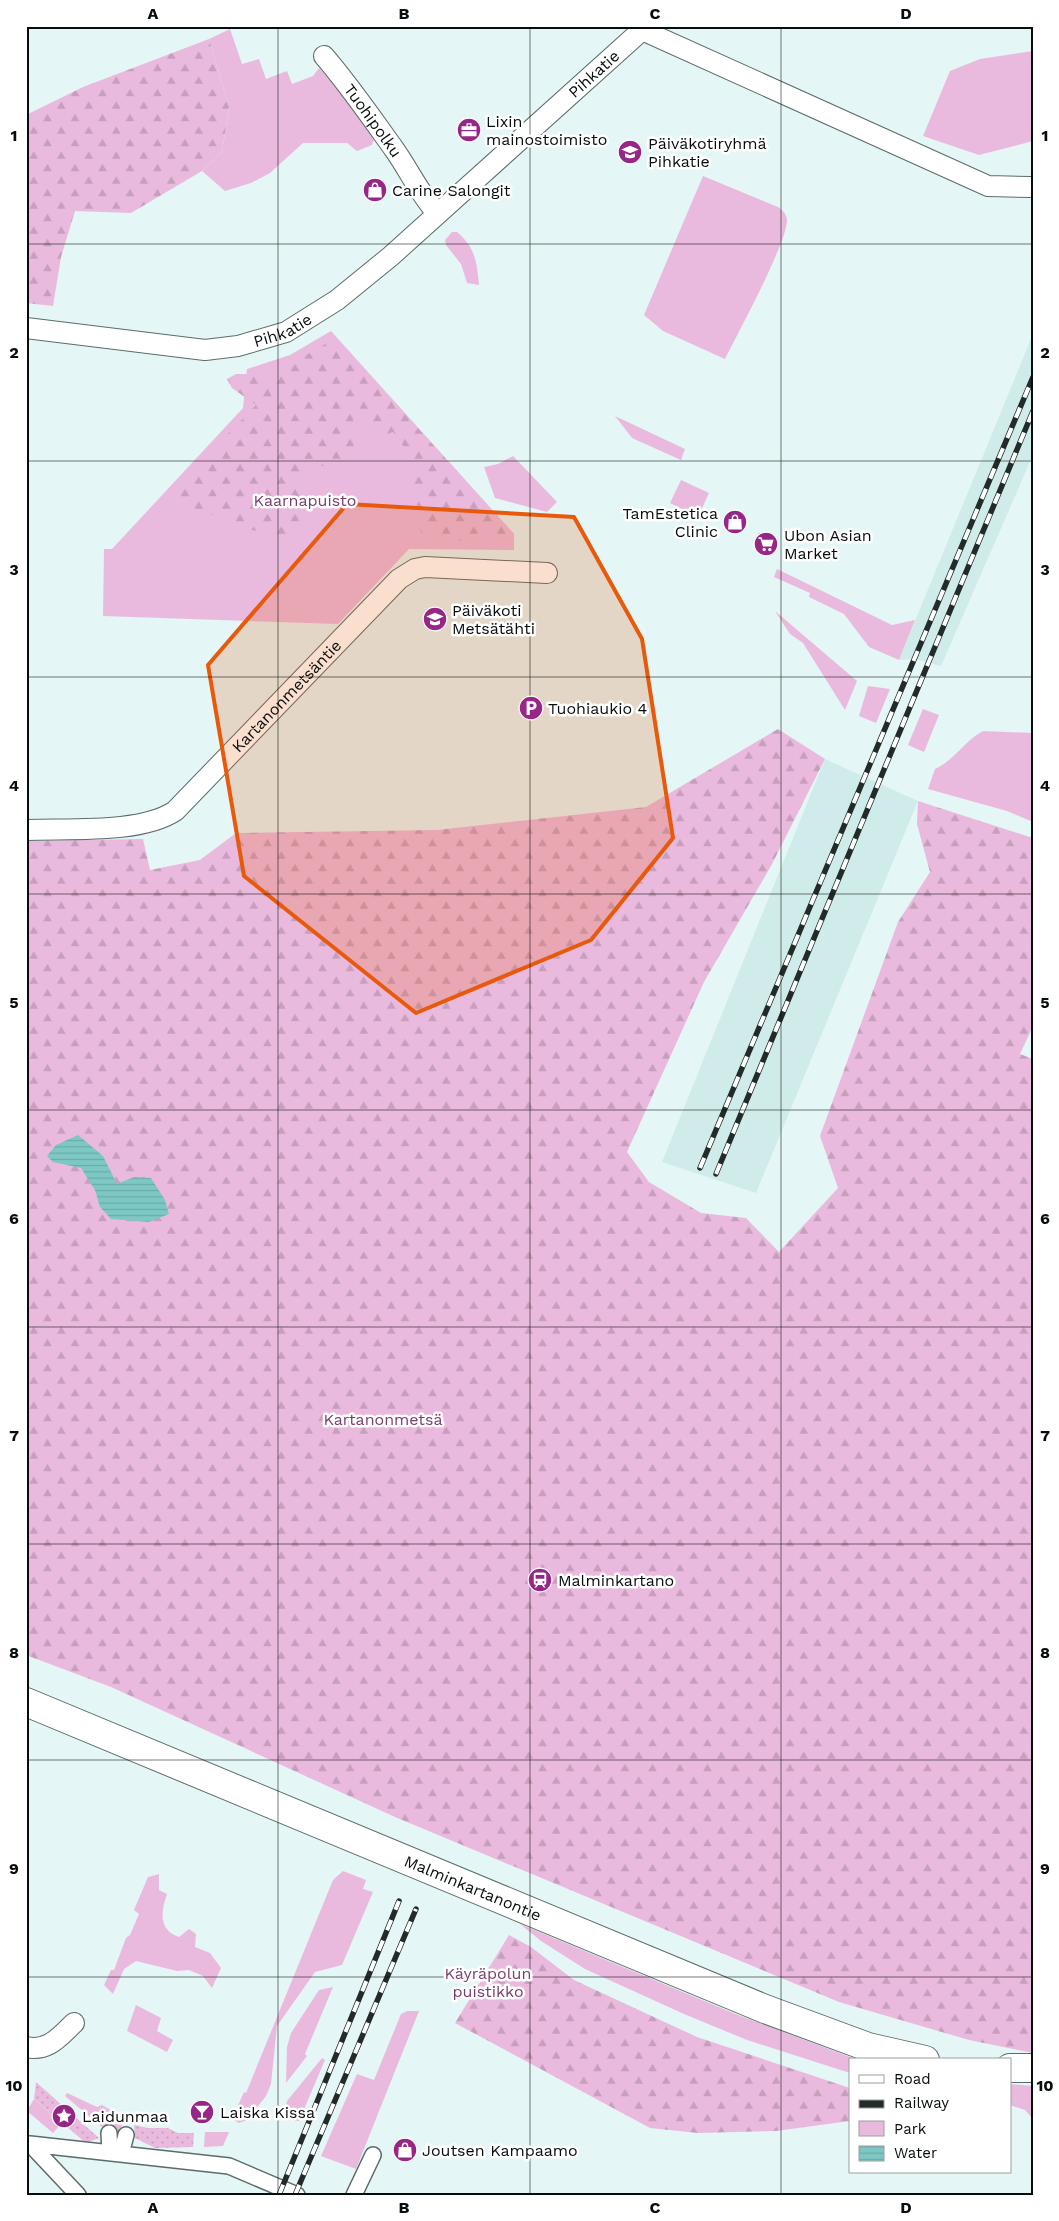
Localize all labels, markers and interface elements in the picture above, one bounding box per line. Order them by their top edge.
text: A [148,4,159,23]
text: B [399,4,410,23]
text: C [650,4,661,23]
text: D [900,4,912,23]
street label: Pihkatie [565,46,623,102]
street label: Tuohipolku [340,80,406,161]
place label: Lixin mainostoimisto [486,112,607,149]
office icon: Lixin mainostoimisto [456,117,482,143]
text: 1 [11,126,17,145]
text: 1 [1042,126,1048,145]
place label: Päiväkotiryhmä Pihkatie [648,134,766,171]
school or university icon: Päiväkotiryhmä Pihkatie [617,139,643,165]
shop icon: Carine Salongit [362,177,388,203]
place label: Carine Salongit [392,181,511,200]
street label: Pihkatie [251,309,315,351]
text: 2 [9,343,19,362]
text: 2 [1040,343,1050,362]
park label: Kaarnapuisto [254,491,356,510]
place label: TamEstetica Clinic [622,504,718,541]
shop icon: TamEstetica Clinic [722,509,748,535]
place label: Ubon Asian Market [784,526,872,563]
supermarket icon: Ubon Asian Market [753,531,779,557]
text: 3 [9,560,19,579]
text: 3 [1040,560,1050,579]
place label: Päiväkoti Metsätähti [452,601,535,638]
school or university icon: Päiväkoti Metsätähti [422,606,448,632]
street label: Kartanonmetsäntie [228,636,345,756]
parking icon: Tuohiaukio 4 [518,695,544,721]
place label: Tuohiaukio 4 [548,699,648,718]
text: 4 [9,776,19,795]
text: 4 [1040,776,1050,795]
text: 5 [9,993,19,1012]
text: 5 [1040,993,1050,1012]
text: 6 [9,1209,19,1228]
text: 6 [1040,1209,1050,1228]
park label: Kartanonmetsä [324,1410,442,1429]
text: 7 [9,1426,19,1445]
text: 7 [1040,1426,1050,1445]
station icon: Malminkartano [527,1567,553,1593]
place label: Malminkartano [558,1571,674,1590]
text: 8 [9,1643,19,1662]
text: 8 [1040,1643,1050,1662]
street label: Malminkartanontie [402,1851,544,1925]
text: 9 [9,1859,19,1878]
text: 9 [1040,1859,1050,1878]
park label: Käyräpolun puistikko [445,1964,531,2001]
legend [849,2058,1012,2174]
text: Road [894,2070,931,2088]
text: 10 [5,2076,23,2095]
text: 10 [1036,2076,1054,2095]
text: Railway [894,2094,949,2112]
bar icon: Laiska Kissa [189,2099,215,2125]
place icon: Laidunmaa [51,2103,77,2129]
place label: Laiska Kissa [220,2103,315,2122]
place label: Laidunmaa [82,2107,168,2126]
text: Park [894,2120,927,2138]
shop icon: Joutsen Kampaamo [392,2137,418,2163]
place label: Joutsen Kampaamo [422,2141,578,2160]
text: Water [894,2144,937,2162]
text: A [148,2198,159,2217]
text: B [399,2198,410,2217]
text: C [650,2198,661,2217]
text: D [900,2198,912,2217]

